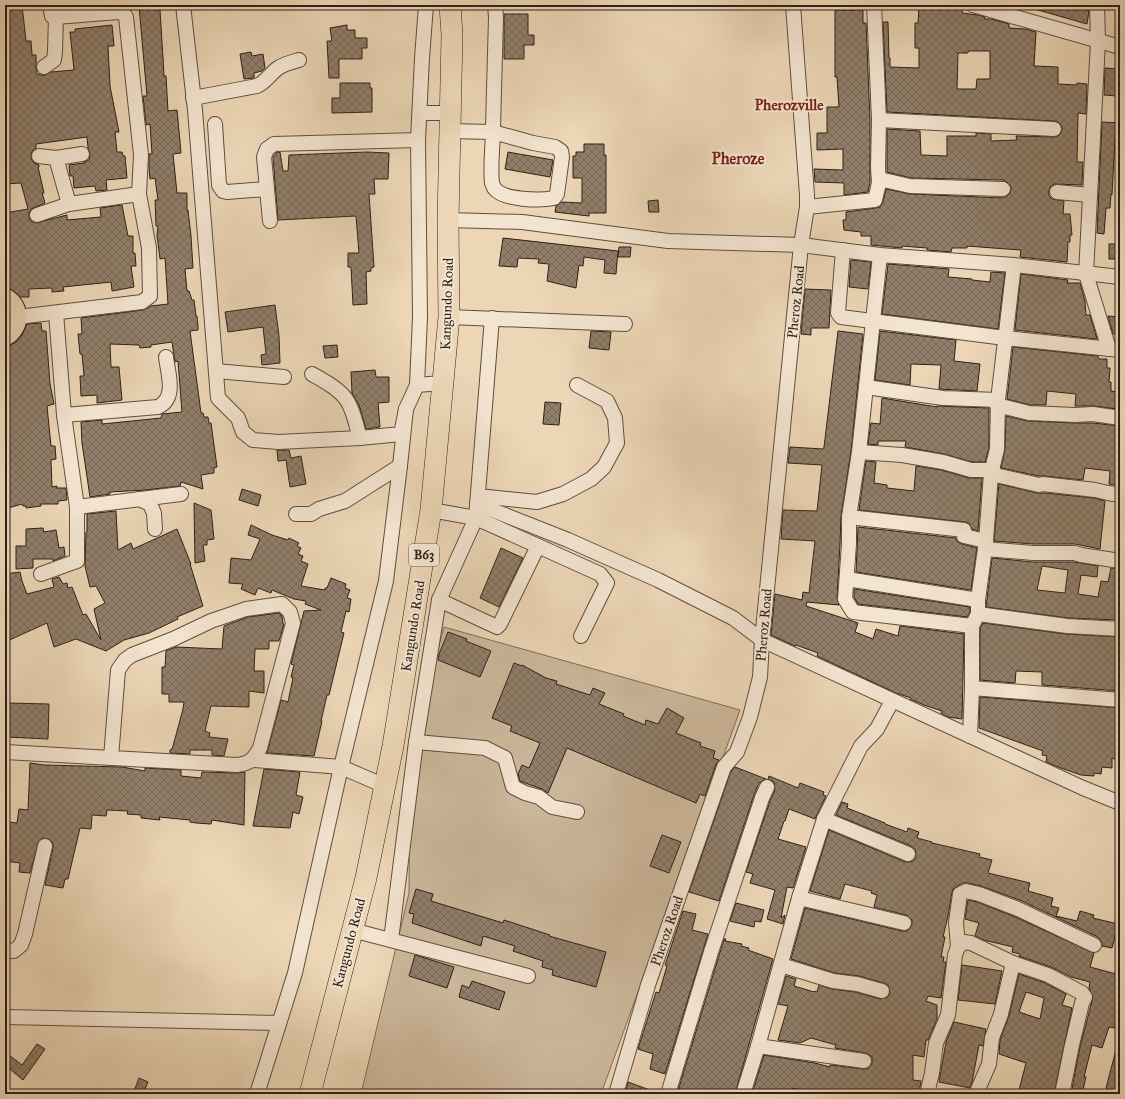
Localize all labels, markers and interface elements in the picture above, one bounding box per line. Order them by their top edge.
district label: Pherozville [755,96,824,114]
district label: Pheroze [712,149,765,168]
street label: Kangundo Road [437,258,457,350]
street label: Pheroz Road [784,265,808,339]
road number: B63 [409,544,439,566]
street label: Kangundo Road [397,579,429,673]
street label: Pheroz Road [752,588,776,662]
street label: Pheroz Road [647,894,687,968]
street label: Kangundo Road [329,896,369,990]

